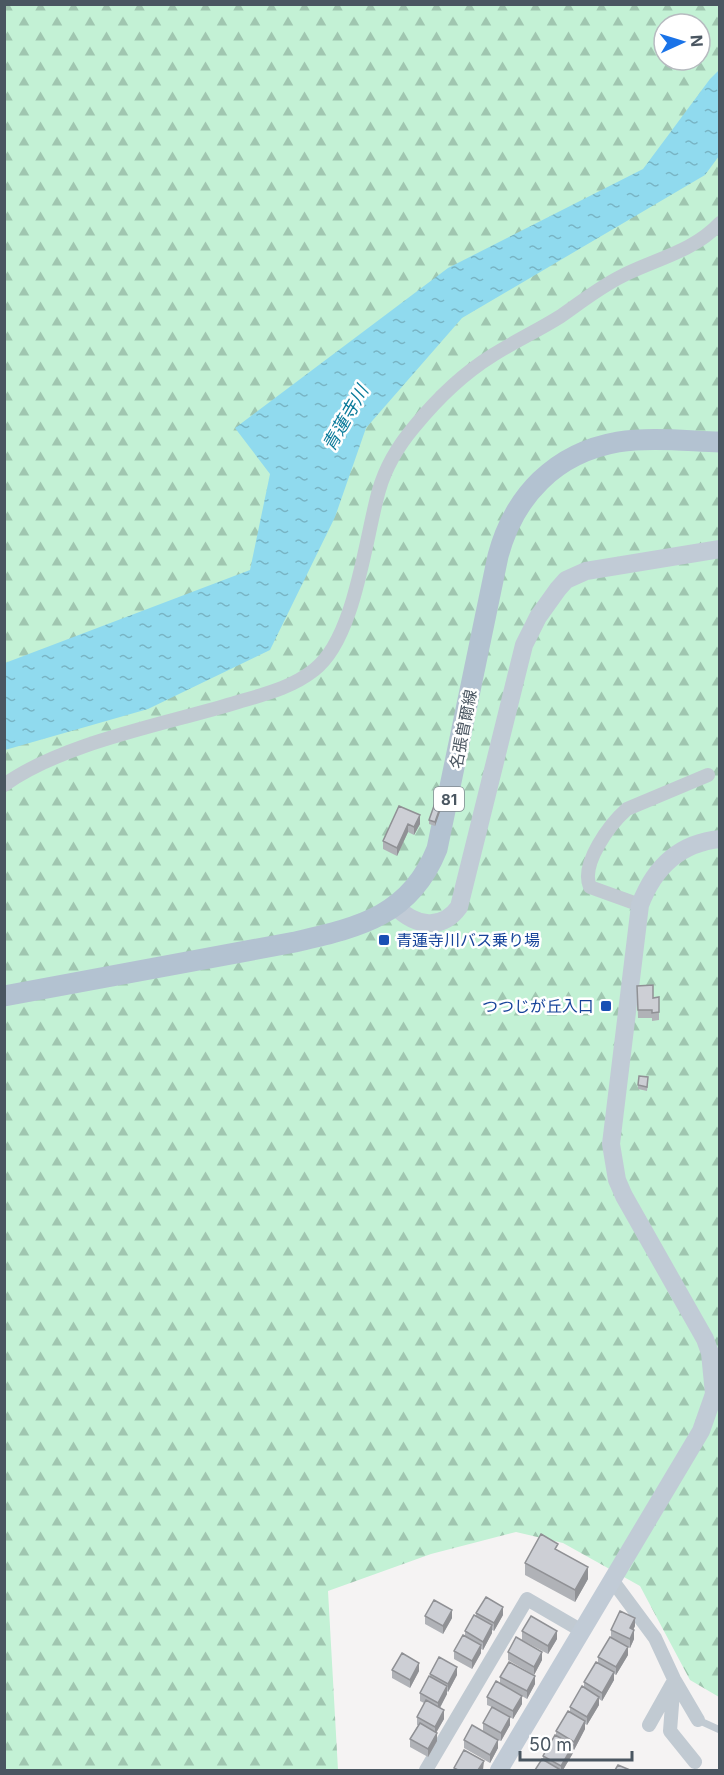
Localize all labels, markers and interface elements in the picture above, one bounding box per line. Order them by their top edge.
north arrow [652,12,712,72]
text: N [687,34,707,48]
water label: 青蓮寺川 [318,380,373,454]
street label: 名張曽爾線 [446,688,480,770]
road number: 81 [434,787,464,811]
place label: 青蓮寺川バス乗り場 [396,930,540,950]
marker: 青蓮寺川バス乗り場 [377,933,391,947]
place label: つつじが丘入口 [482,996,594,1016]
marker: つつじが丘入口 [599,999,613,1013]
scale bar [520,1724,632,1762]
text: 50 m [529,1734,572,1755]

